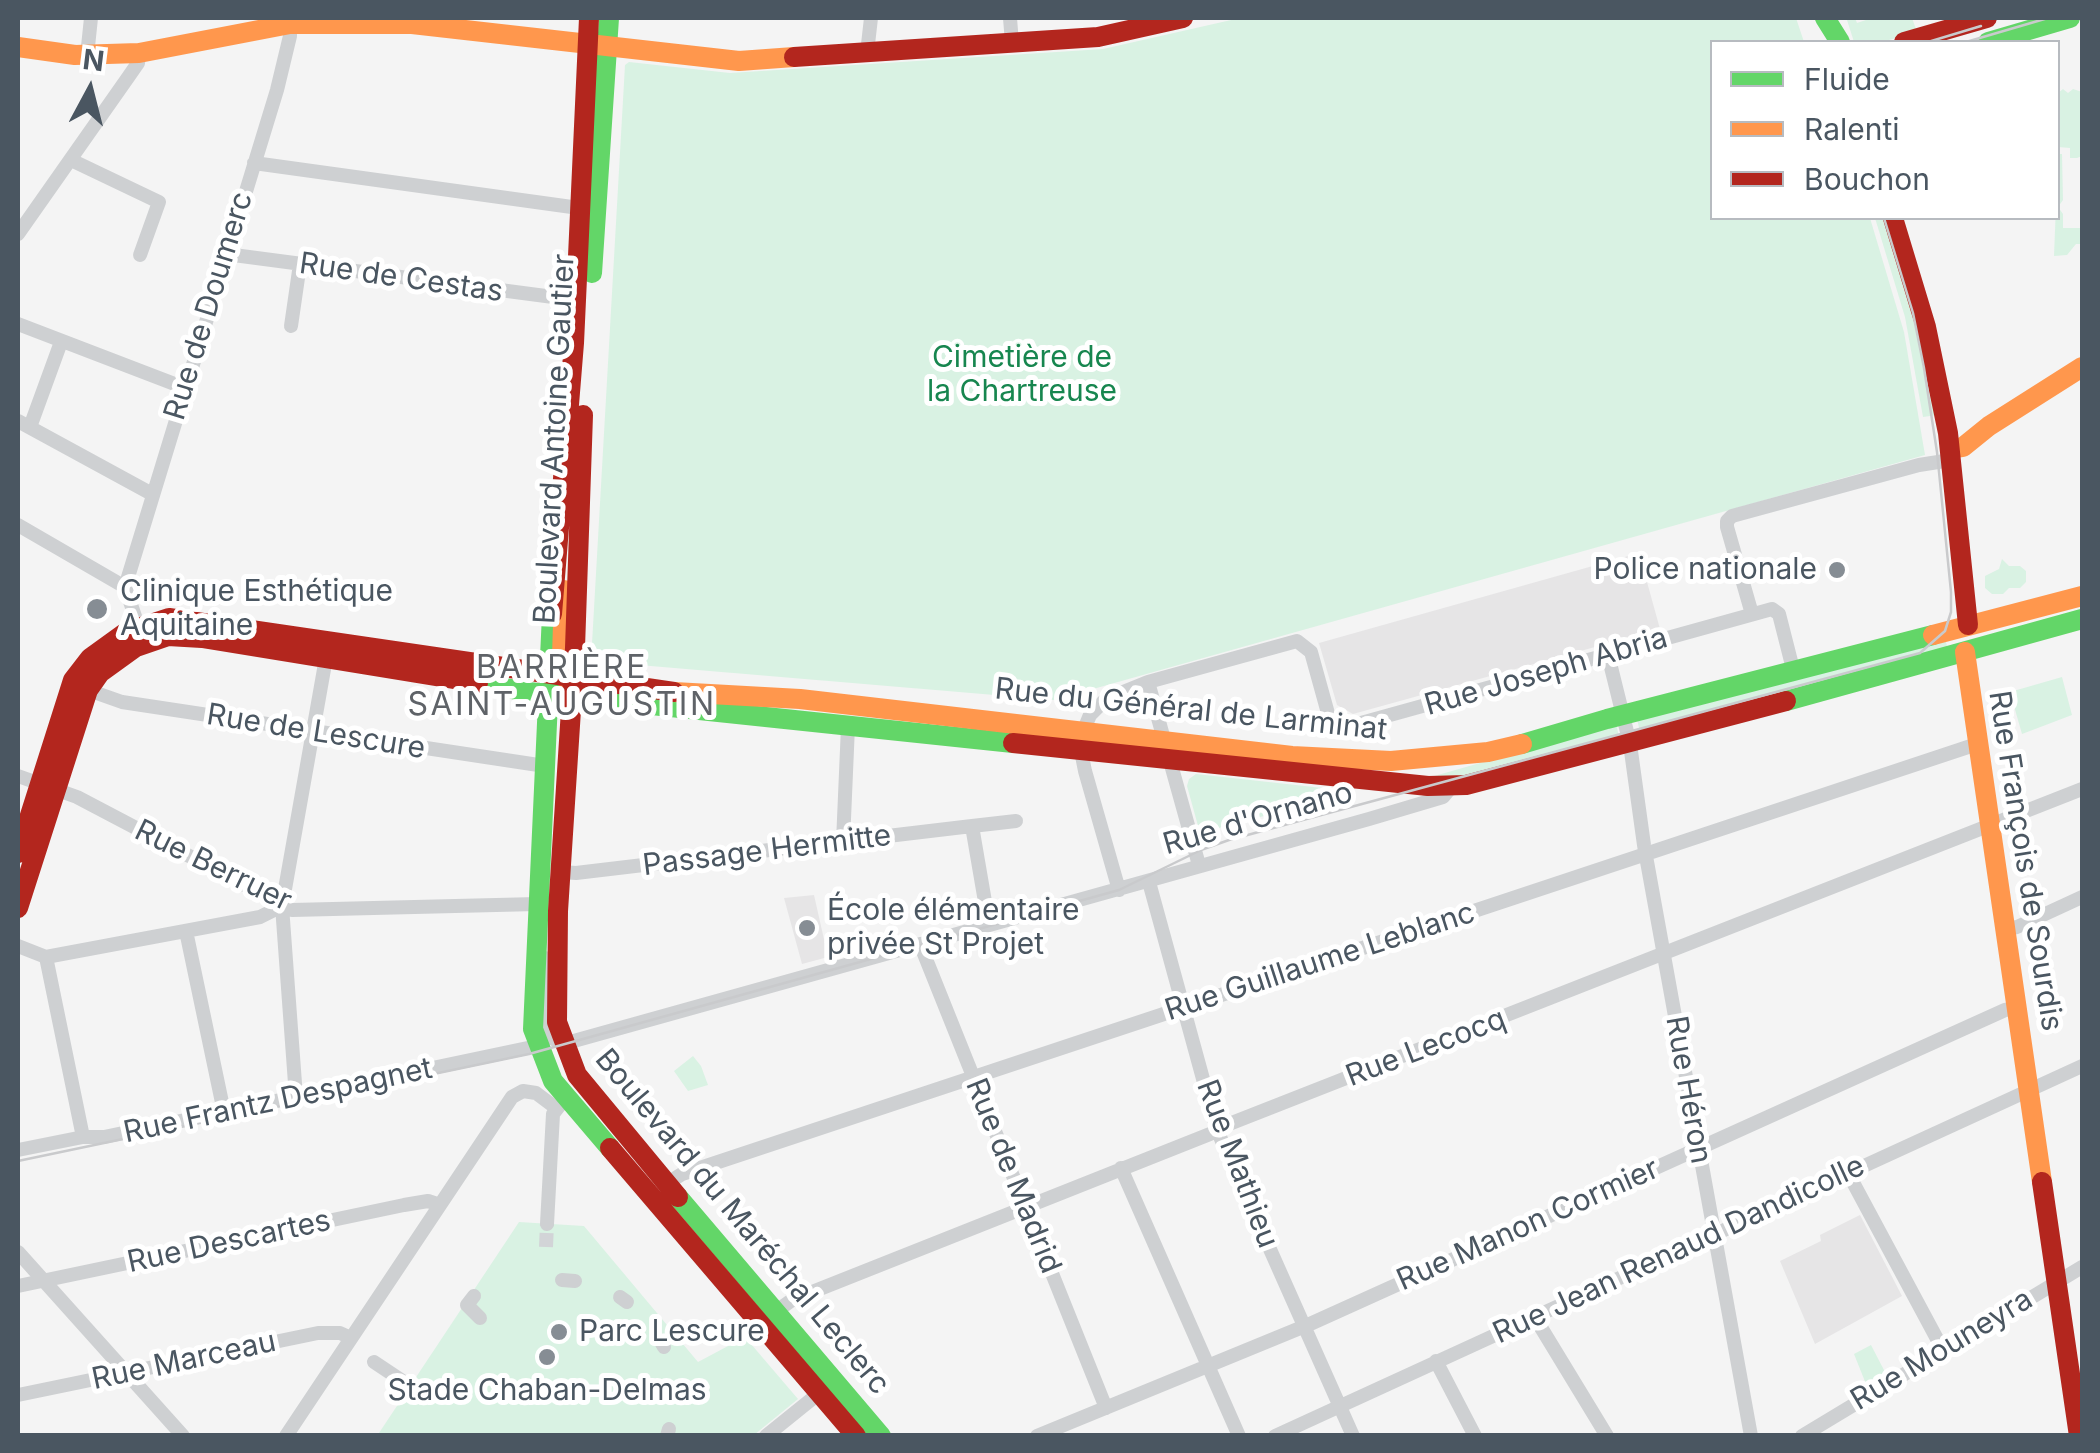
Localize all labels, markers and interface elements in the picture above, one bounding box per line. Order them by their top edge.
north arrow [40,40,140,140]
legend [1710,40,2060,220]
text: N [81,42,106,78]
text: Fluide [1804,61,1890,97]
text: Ralenti [1804,111,1900,147]
text: Bouchon [1804,161,1930,197]
street label: Rue de Doumerc [157,188,261,424]
street label: Rue de Cestas [297,246,505,310]
street label: Boulevard Antoine Gautier [527,253,583,625]
park label: Cimetière de la Chartreuse [927,340,1117,410]
place label: Police nationale [1593,552,1817,588]
marker: Police nationale [1826,559,1848,581]
place label: Clinique Esthétique Aquitaine [120,574,393,644]
marker: Clinique Esthétique Aquitaine [84,596,110,622]
street label: Rue Joseph Abria [1420,620,1672,724]
district label: BARRIÈRE SAINT-AUGUSTIN [407,649,717,724]
street label: Rue du Général de Larminat [993,671,1389,749]
street label: Rue François de Sourdis [1980,688,2070,1034]
street label: Rue de Lescure [204,697,428,767]
street label: Rue d'Ornano [1159,775,1357,863]
street label: Rue Berruer [129,813,297,919]
street label: Passage Hermitte [641,818,893,884]
place label: École élémentaire privée St Projet [827,893,1079,964]
street label: Rue Guillaume Leblanc [1161,895,1479,1029]
marker: École élémentaire privée St Projet [796,917,818,939]
street label: Rue Lecocq [1341,1001,1511,1095]
street label: Rue Héron [1657,1013,1719,1167]
street label: Boulevard du Maréchal Leclerc [587,1042,897,1402]
street label: Rue Frantz Despagnet [120,1051,436,1151]
street label: Rue de Madrid [958,1073,1068,1279]
street label: Rue Mathieu [1188,1075,1286,1253]
street label: Rue Jean Renaud Dandicolle [1488,1148,1870,1352]
street label: Rue Manon Cormier [1392,1151,1664,1299]
street label: Rue Descartes [124,1203,334,1281]
street label: Rue Mouneyra [1845,1282,2039,1418]
place label: Parc Lescure [579,1314,765,1350]
marker: Parc Lescure [548,1321,570,1343]
street label: Rue Marceau [89,1324,279,1398]
marker: Stade Chaban-Delmas [536,1346,558,1368]
place label: Stade Chaban-Delmas [387,1373,707,1409]

